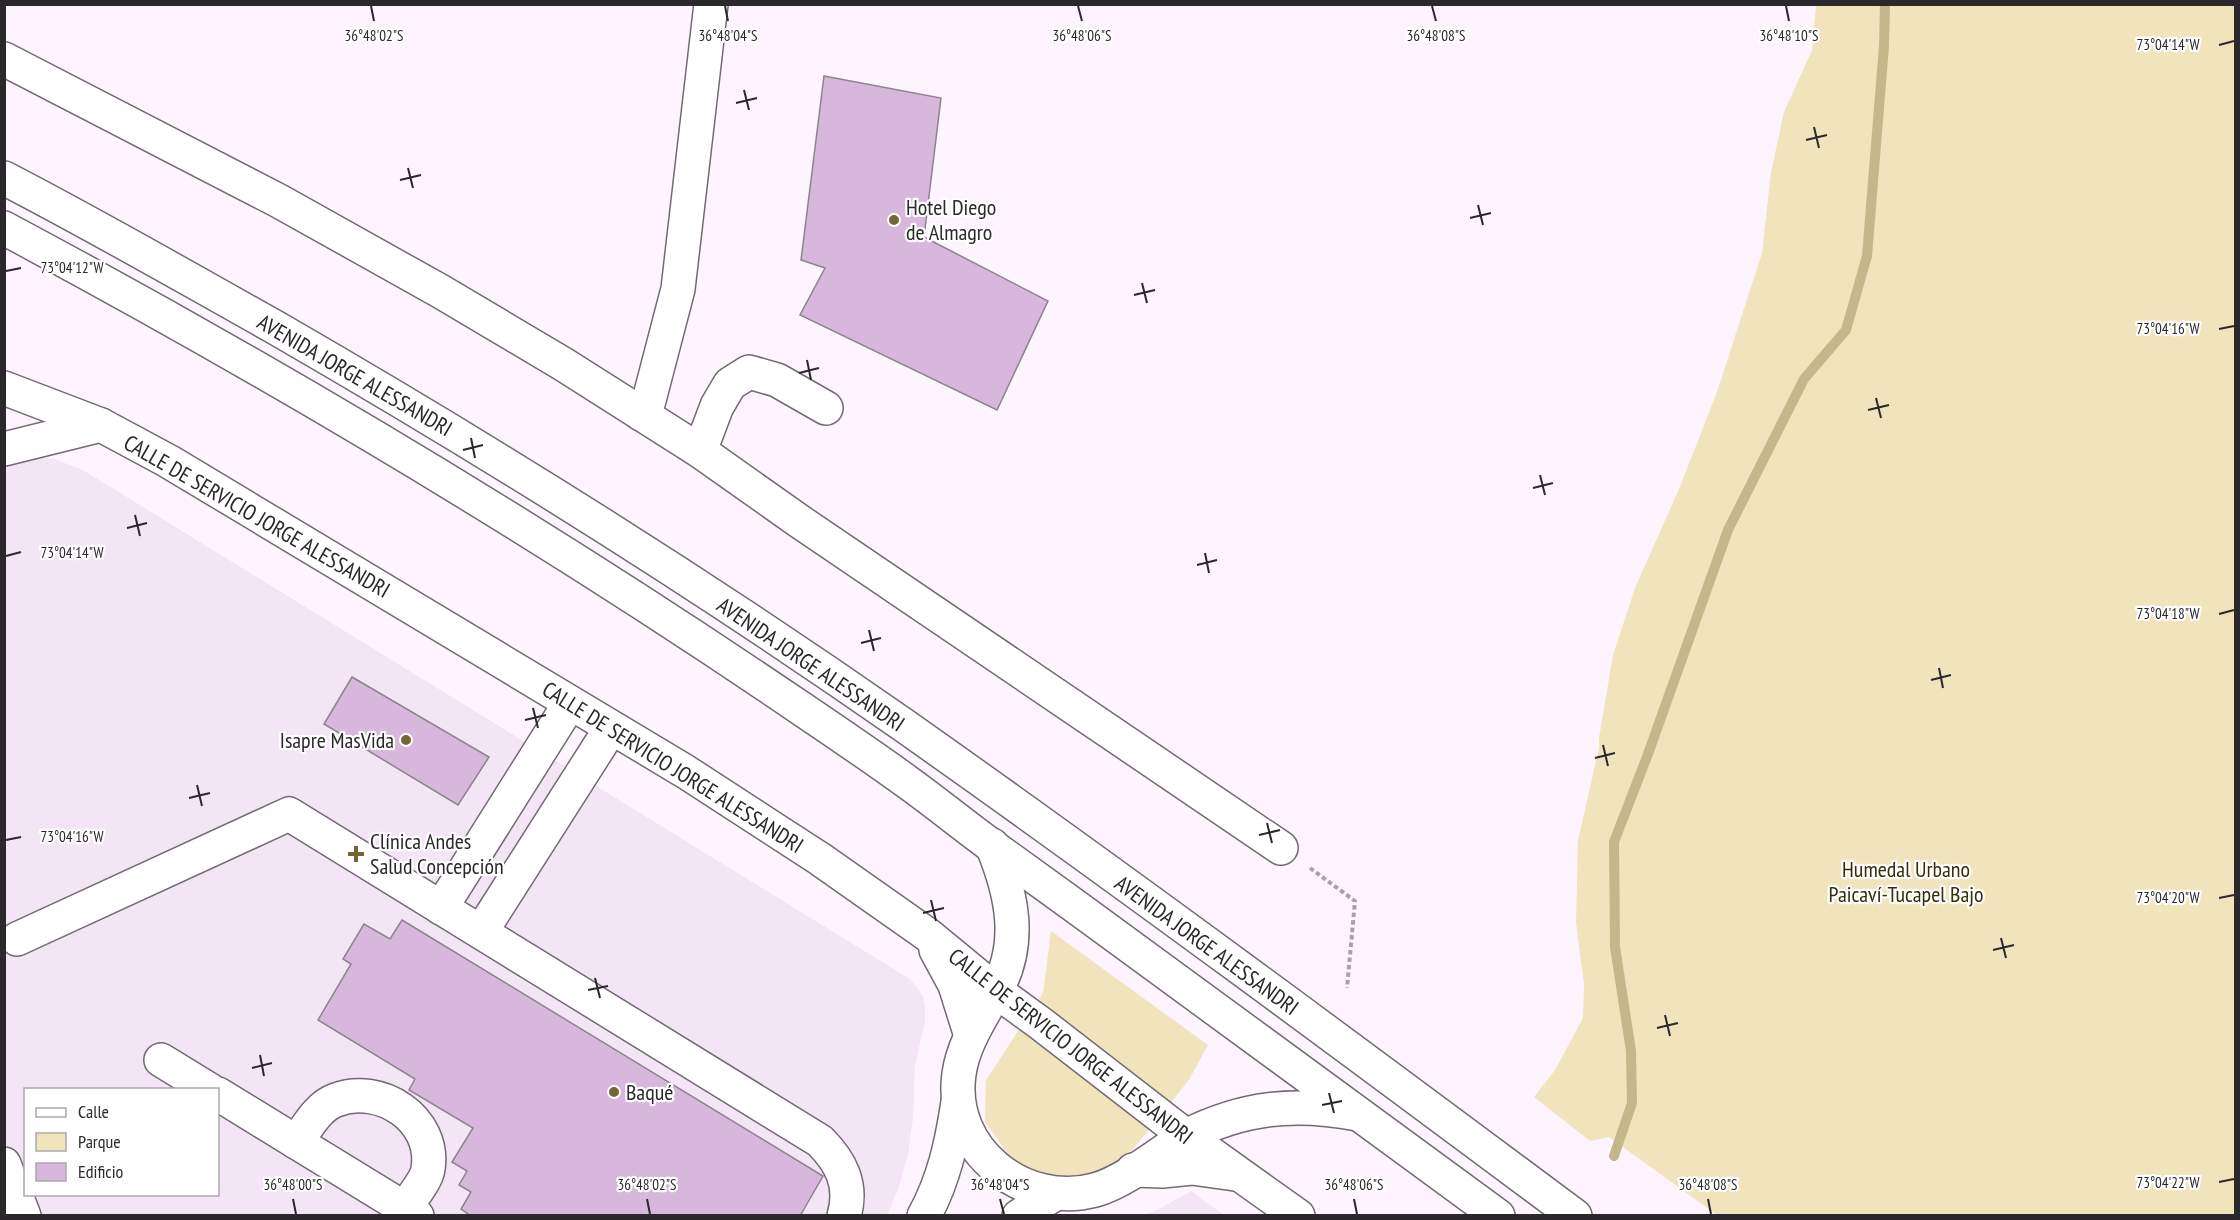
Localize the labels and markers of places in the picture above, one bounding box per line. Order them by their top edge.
place label: Hotel Diego de Almagro [906,193,996,246]
marker: Hotel Diego de Almagro [887,213,901,227]
place label: Isapre MasVida [280,726,394,754]
marker: Isapre MasVida [399,733,413,747]
place label: Clínica Andes Salud Concepción [370,827,504,880]
marker: Clínica Andes Salud Concepción [347,845,365,863]
place label: Baqué [626,1078,673,1106]
marker: Baqué [607,1085,621,1099]

